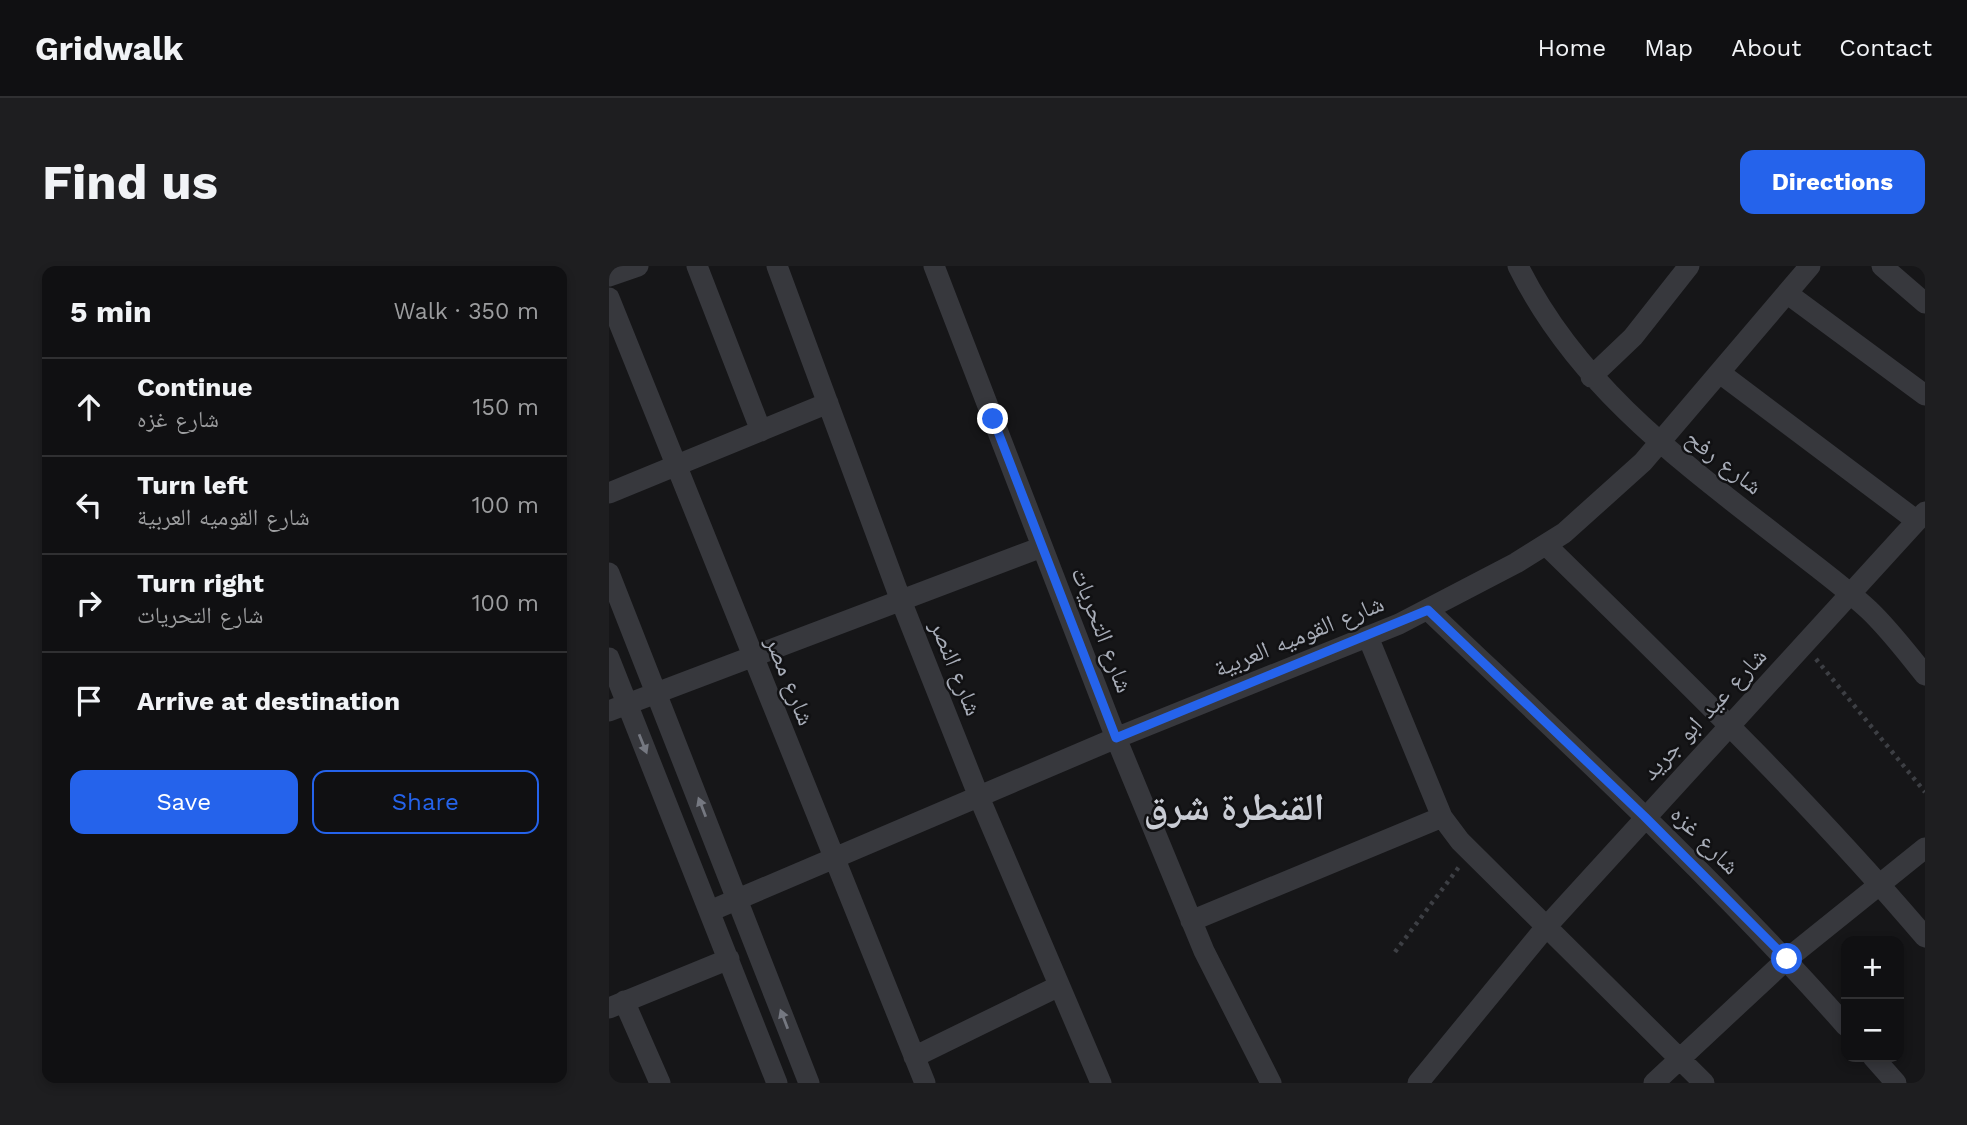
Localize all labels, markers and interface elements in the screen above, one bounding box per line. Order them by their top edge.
text: Gridwalk [35,29,183,68]
text: Home [1538,34,1606,62]
text: Map [1644,34,1693,62]
text: About [1731,34,1801,62]
text: Contact [1839,34,1932,62]
button: Directions [1740,150,1925,214]
text: Find us [42,153,218,211]
text: 5 min [70,294,152,329]
text: Walk · 350 m [393,298,539,325]
text: Continue [137,372,253,402]
icon: ahead [70,388,108,426]
text: 150 m [473,394,539,421]
route end [977,403,1008,434]
text: شارع غزه [137,406,219,433]
street label: شارع رفح [1680,424,1768,501]
text: Turn left [137,470,248,500]
icon: left [70,486,108,524]
text: 100 m [472,492,539,519]
text: شارع القوميه العربية [137,504,310,531]
street label: شارع التحريات [1064,563,1139,697]
text: Turn right [137,568,264,598]
icon: right [70,584,108,622]
street label: شارع القوميه العربية [1210,589,1388,684]
text: 100 m [472,590,539,617]
text: شارع التحريات [137,602,263,629]
street label: شارع النصر [923,615,988,720]
street label: شارع مصر [758,632,820,730]
street label: شارع عيد ابو جريد [1636,642,1773,787]
icon: arrive [70,682,108,720]
text: Arrive at destination [137,686,400,716]
one-way arrow [638,734,649,755]
button: Save [70,770,298,834]
button: Share [312,770,539,834]
district label: القنطرة شرق [1143,785,1325,830]
one-way arrow [696,797,707,818]
street label: شارع غزه [1664,800,1745,881]
map controls [1841,936,1904,1062]
button: + [1841,936,1904,999]
route start [1771,943,1802,974]
button: − [1841,999,1904,1062]
one-way arrow [779,1009,790,1030]

